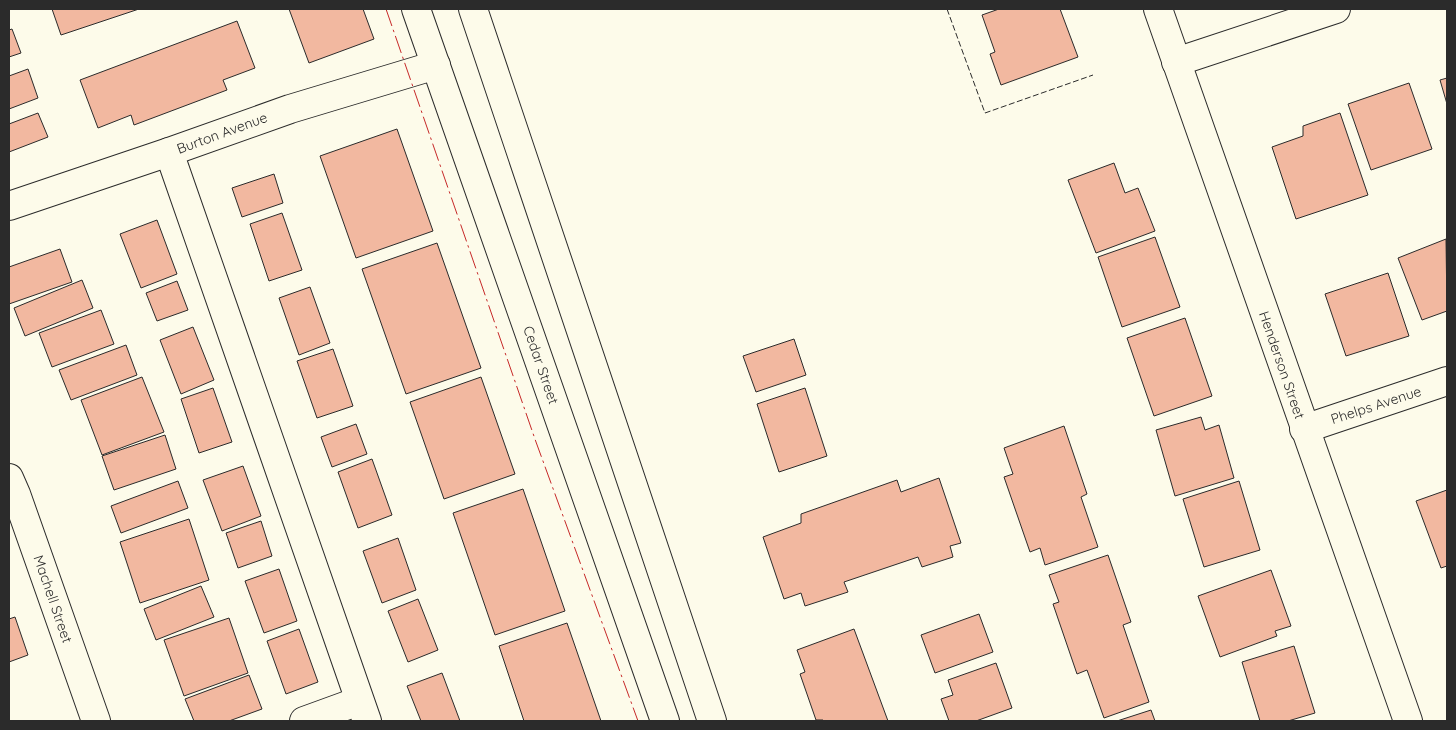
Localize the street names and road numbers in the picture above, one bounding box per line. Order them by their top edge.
street label: Burton Avenue [174,108,270,158]
street label: Henderson Street [1255,309,1309,422]
street label: Cedar Street [519,324,563,407]
street label: Phelps Avenue [1328,382,1424,428]
street label: Machell Street [30,553,77,646]

